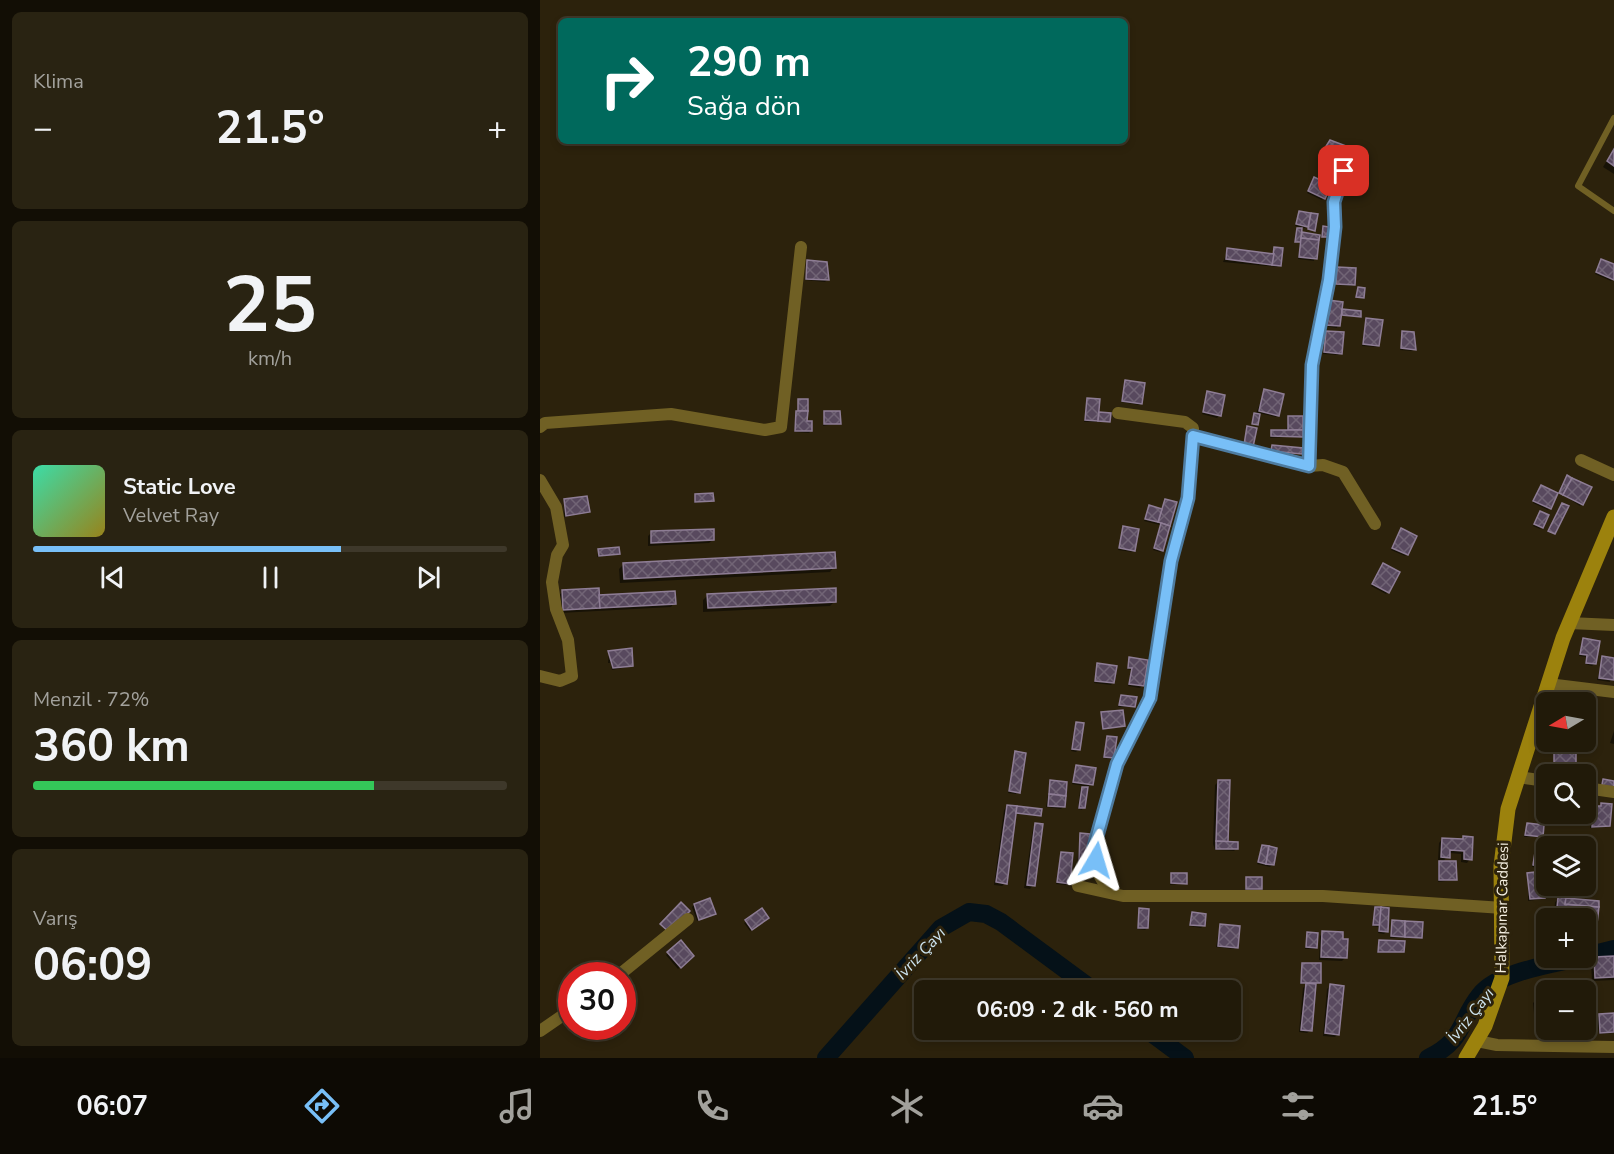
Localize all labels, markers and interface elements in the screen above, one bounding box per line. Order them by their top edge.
text: 290 m [687,34,811,91]
icon: right [588,42,666,120]
text: Klima [33,68,84,95]
text: Sağa dön [687,88,801,125]
text: 21.5° [215,98,325,159]
text: − [33,106,53,151]
text: + [487,106,507,151]
pin [1318,145,1369,196]
icon: arrive [1327,154,1360,187]
text: 25 [223,252,317,359]
text: km/h [248,345,292,372]
text: Static Love [123,472,236,502]
text: Velvet Ray [123,502,219,529]
icon: previous [96,561,129,594]
icon: pause [254,561,287,594]
icon: next [412,561,445,594]
text: Menzil · 72% [33,686,149,713]
north arrow [1536,692,1596,752]
map controls [1536,692,1596,1040]
text: 360 km [33,716,190,777]
button: search [1536,764,1596,824]
position arrow [1064,828,1128,892]
button: layers [1536,836,1596,896]
street label: Halkapınar Caddesi [1491,842,1513,974]
text: Varış [33,905,78,932]
button: + [1536,908,1596,968]
water label: İvriz Çayı [891,923,951,985]
text: 06:09 [33,935,152,996]
speed limit sign: 30 [558,962,636,1040]
button: − [1536,980,1596,1040]
water label: İvriz Çayı [1442,983,1499,1048]
text: 06:09 · 2 dk · 560 m [977,995,1178,1025]
icon: directions [301,1085,343,1127]
icon: music [496,1085,538,1127]
icon: phone [691,1085,733,1127]
icon: climate [886,1085,928,1127]
icon: car [1082,1085,1124,1127]
icon: filters [1277,1085,1319,1127]
text: 06:07 [77,1088,148,1125]
text: 21.5° [1472,1088,1537,1125]

